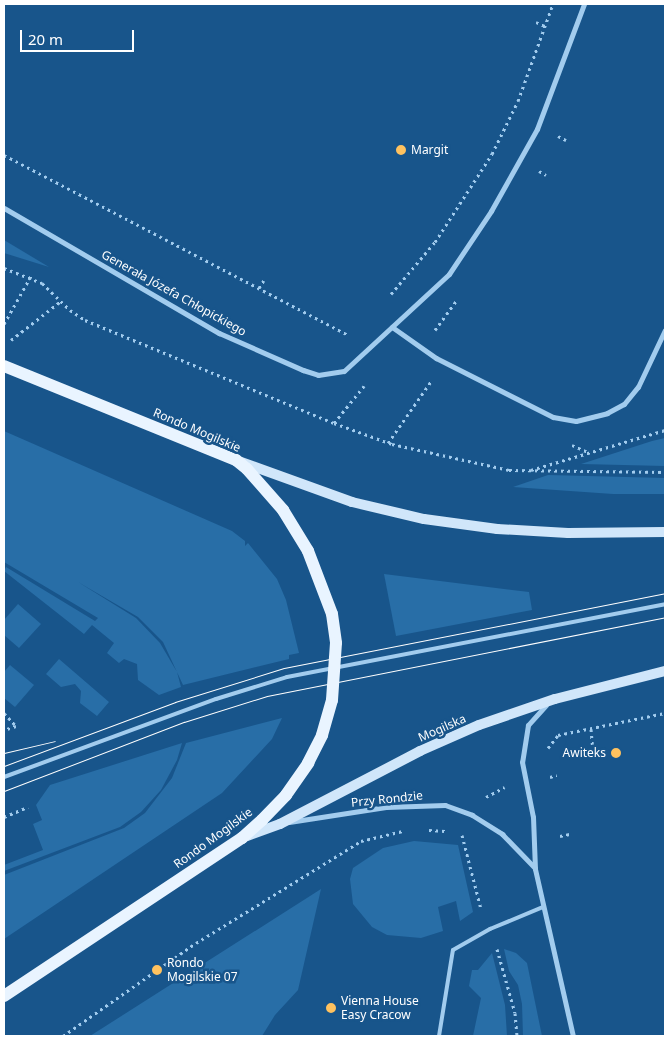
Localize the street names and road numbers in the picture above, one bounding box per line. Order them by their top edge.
street label: Generała Józefa Chłopickiego [99,247,249,339]
street label: Rondo Mogilskie [151,405,243,455]
street label: Mogilska [416,711,468,745]
street label: Przy Rondzie [350,788,424,810]
street label: Rondo Mogilskie [171,805,255,871]

